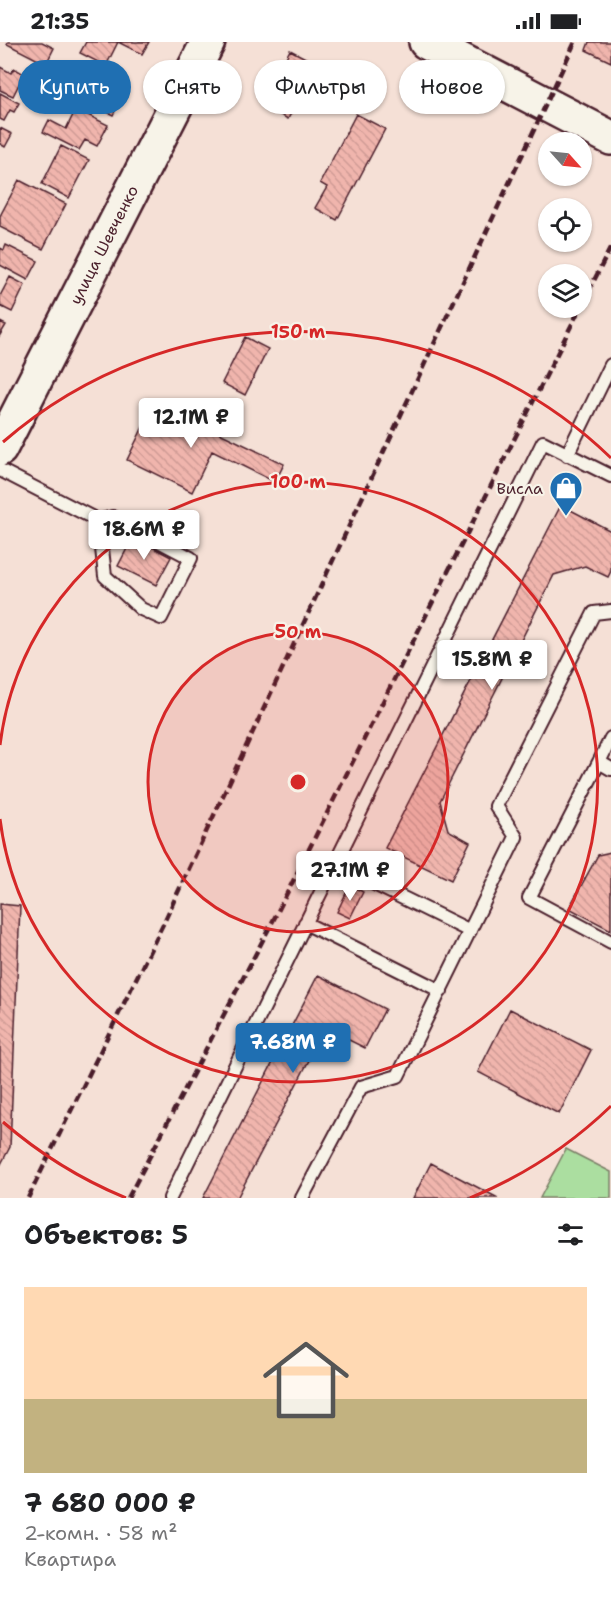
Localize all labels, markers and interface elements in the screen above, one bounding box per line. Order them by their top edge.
text: 21:35 [30,7,89,36]
chip: Купить [18,60,131,114]
chip: Снять [143,60,242,114]
chip: Фильтры [254,60,387,114]
chip: Новое [399,60,505,114]
north arrow [538,132,592,186]
map controls [538,132,592,318]
street label: улица Шевченко [65,182,143,308]
button: locate [538,198,592,252]
button: layers [538,264,592,318]
text: 150 m [271,320,326,344]
pin: 12.1M ₽ [136,398,246,449]
text: 12.1M ₽ [153,404,229,430]
text: 100 m [270,470,326,494]
shop icon: Висла [548,470,584,517]
place label: Висла [497,478,543,499]
pin: 18.6M ₽ [89,510,199,561]
text: 18.6M ₽ [102,516,186,542]
text: 50 m [275,620,322,644]
pin: 15.8M ₽ [437,640,547,691]
text: 15.8M ₽ [451,646,533,672]
centre of rings [288,772,308,792]
pin: 27.1M ₽ [295,851,405,902]
text: 27.1M ₽ [310,857,390,883]
pin: 7.68M ₽ [238,1023,348,1074]
text: 7.68M ₽ [250,1029,336,1055]
text: Объектов: 5 [24,1217,188,1252]
icon: filters [554,1218,587,1251]
icon: home [252,1326,360,1434]
text: 7 680 000 ₽ [24,1485,196,1520]
text: 2-комн. · 58 m² [24,1520,178,1546]
text: Квартира [24,1546,116,1572]

